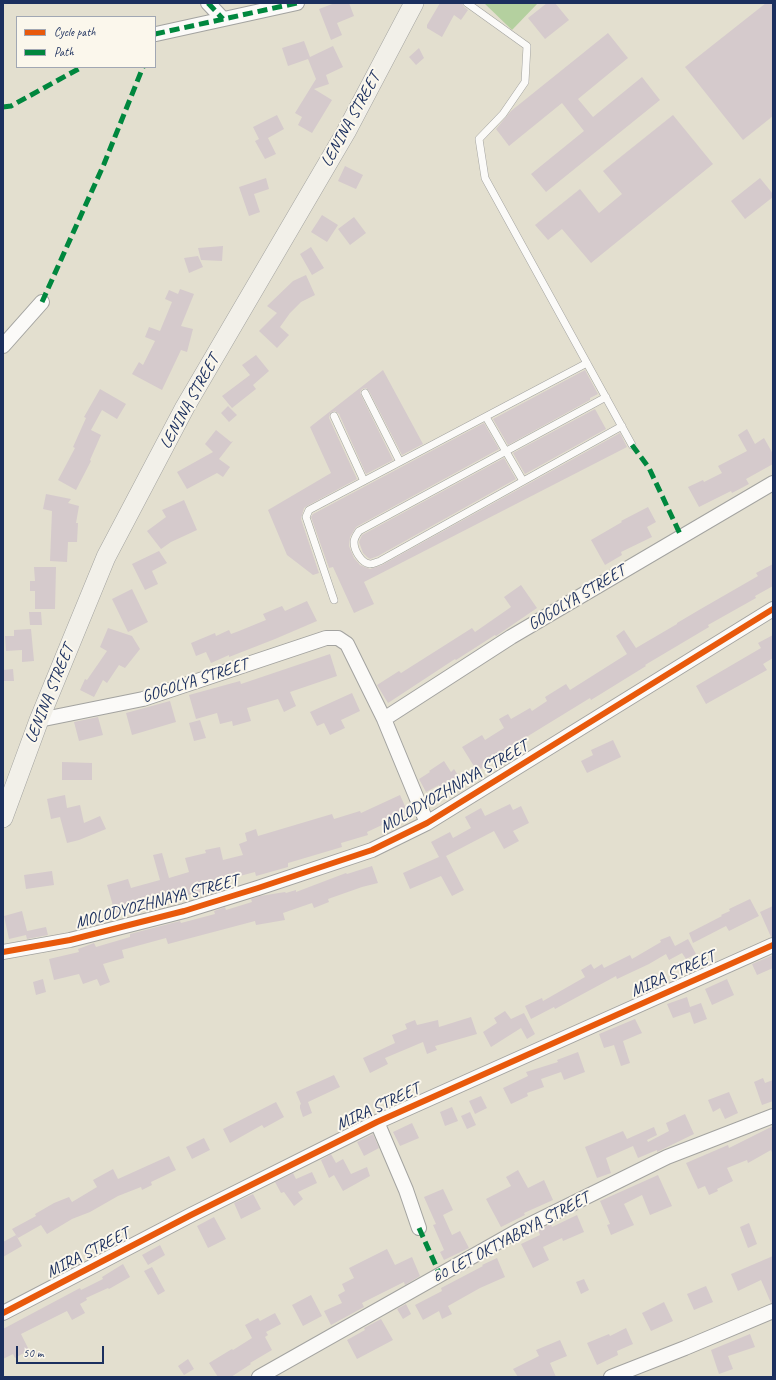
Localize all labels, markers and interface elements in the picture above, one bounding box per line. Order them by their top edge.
legend [16,16,156,68]
text: Cycle path [54,24,96,40]
text: Path [54,44,74,60]
street label: LENINA STREET [317,69,385,171]
street label: LENINA STREET [156,351,224,453]
street label: GOGOLYA STREET [525,561,629,635]
street label: LENINA STREET [21,642,79,746]
street label: GOGOLYA STREET [139,654,251,708]
street label: MOLODYOZHNAYA STREET [376,736,532,838]
street label: MOLODYOZHNAYA STREET [73,870,241,934]
street label: MIRA STREET [628,946,718,1002]
street label: MIRA STREET [333,1079,423,1135]
street label: 60 LET OKTYABRYA STREET [429,1188,593,1288]
street label: MIRA STREET [43,1223,133,1283]
scale bar [18,1338,106,1364]
text: 50 m [23,1345,43,1361]

